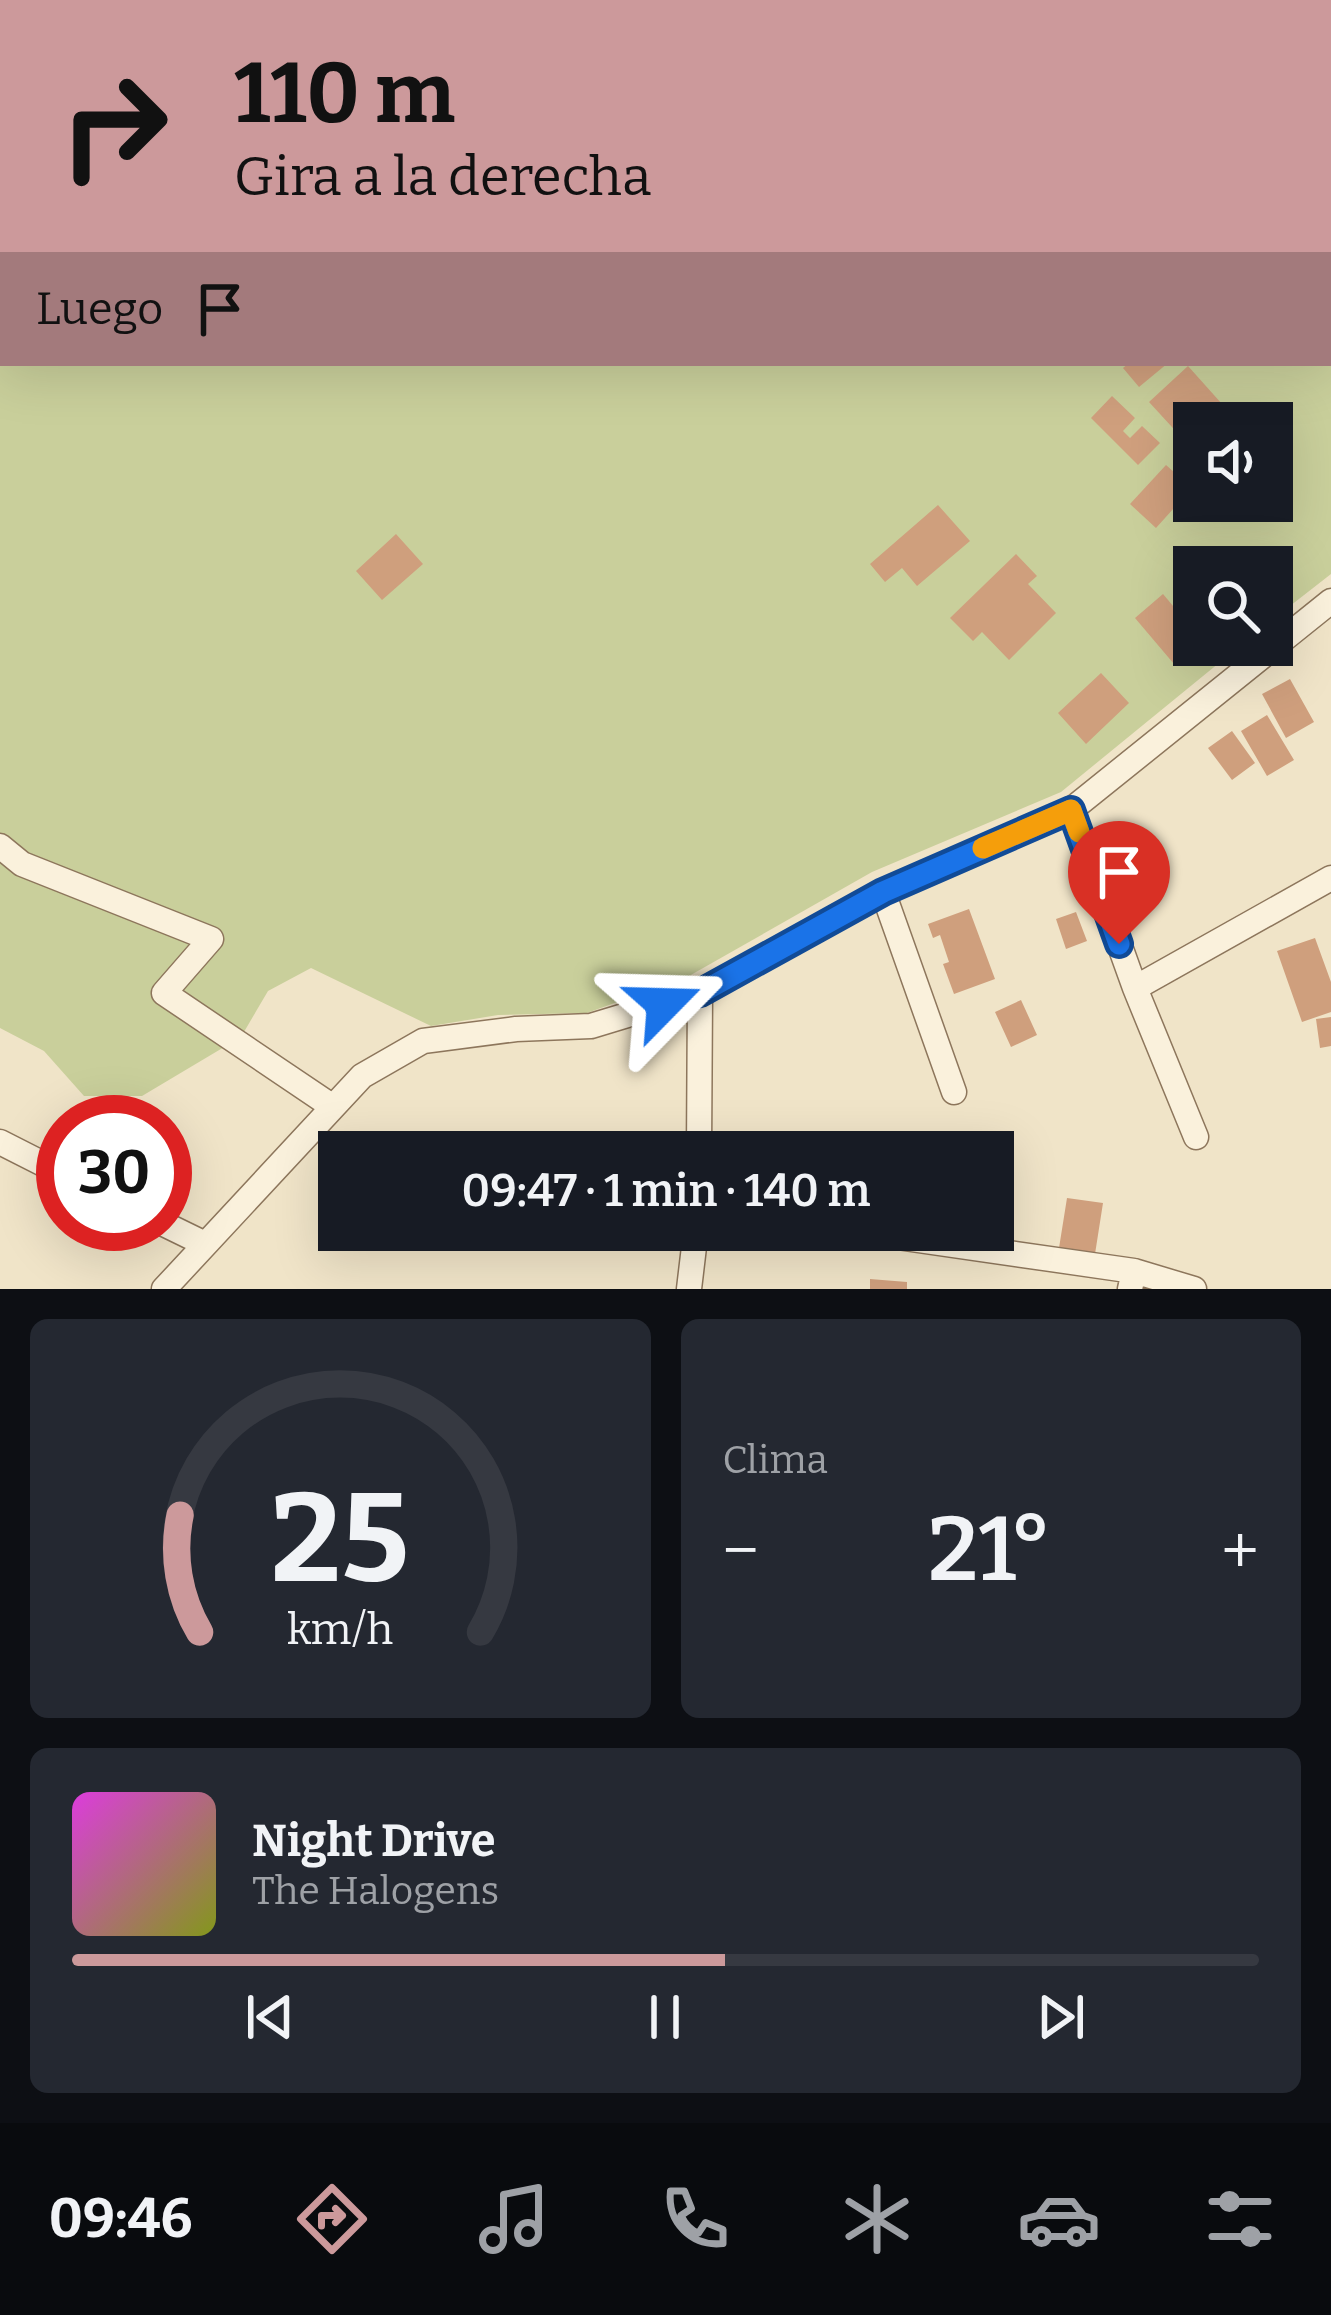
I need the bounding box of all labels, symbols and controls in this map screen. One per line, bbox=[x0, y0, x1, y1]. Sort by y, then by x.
text: 110 m bbox=[234, 43, 455, 144]
icon: right bbox=[36, 48, 192, 204]
text: Gira a la derecha bbox=[234, 145, 652, 209]
icon: arrive bbox=[187, 276, 253, 342]
text: Luego bbox=[36, 282, 163, 336]
map controls bbox=[1173, 402, 1293, 666]
button: sound bbox=[1173, 402, 1293, 522]
button: search bbox=[1173, 546, 1293, 666]
pin bbox=[1068, 821, 1170, 944]
icon: arrive bbox=[1086, 839, 1152, 905]
position arrow bbox=[601, 941, 727, 1067]
speed limit sign: 30 bbox=[36, 1095, 192, 1251]
text: 09:47 · 1 min · 140 m bbox=[462, 1164, 870, 1218]
text: Clima bbox=[723, 1437, 828, 1483]
text: 25 bbox=[271, 1464, 410, 1614]
text: 21° bbox=[928, 1496, 1052, 1604]
text: − bbox=[723, 1511, 759, 1590]
text: + bbox=[1221, 1511, 1259, 1590]
text: km/h bbox=[287, 1603, 393, 1654]
text: Night Drive bbox=[252, 1814, 495, 1868]
text: The Halogens bbox=[252, 1868, 499, 1914]
icon: previous bbox=[237, 1984, 303, 2050]
icon: pause bbox=[632, 1984, 698, 2050]
icon: next bbox=[1028, 1984, 1094, 2050]
icon: directions bbox=[290, 2177, 374, 2261]
icon: music bbox=[472, 2177, 556, 2261]
icon: phone bbox=[653, 2177, 737, 2261]
icon: climate bbox=[835, 2177, 919, 2261]
icon: car bbox=[1017, 2177, 1101, 2261]
icon: filters bbox=[1198, 2177, 1282, 2261]
text: 09:46 bbox=[49, 2187, 192, 2251]

